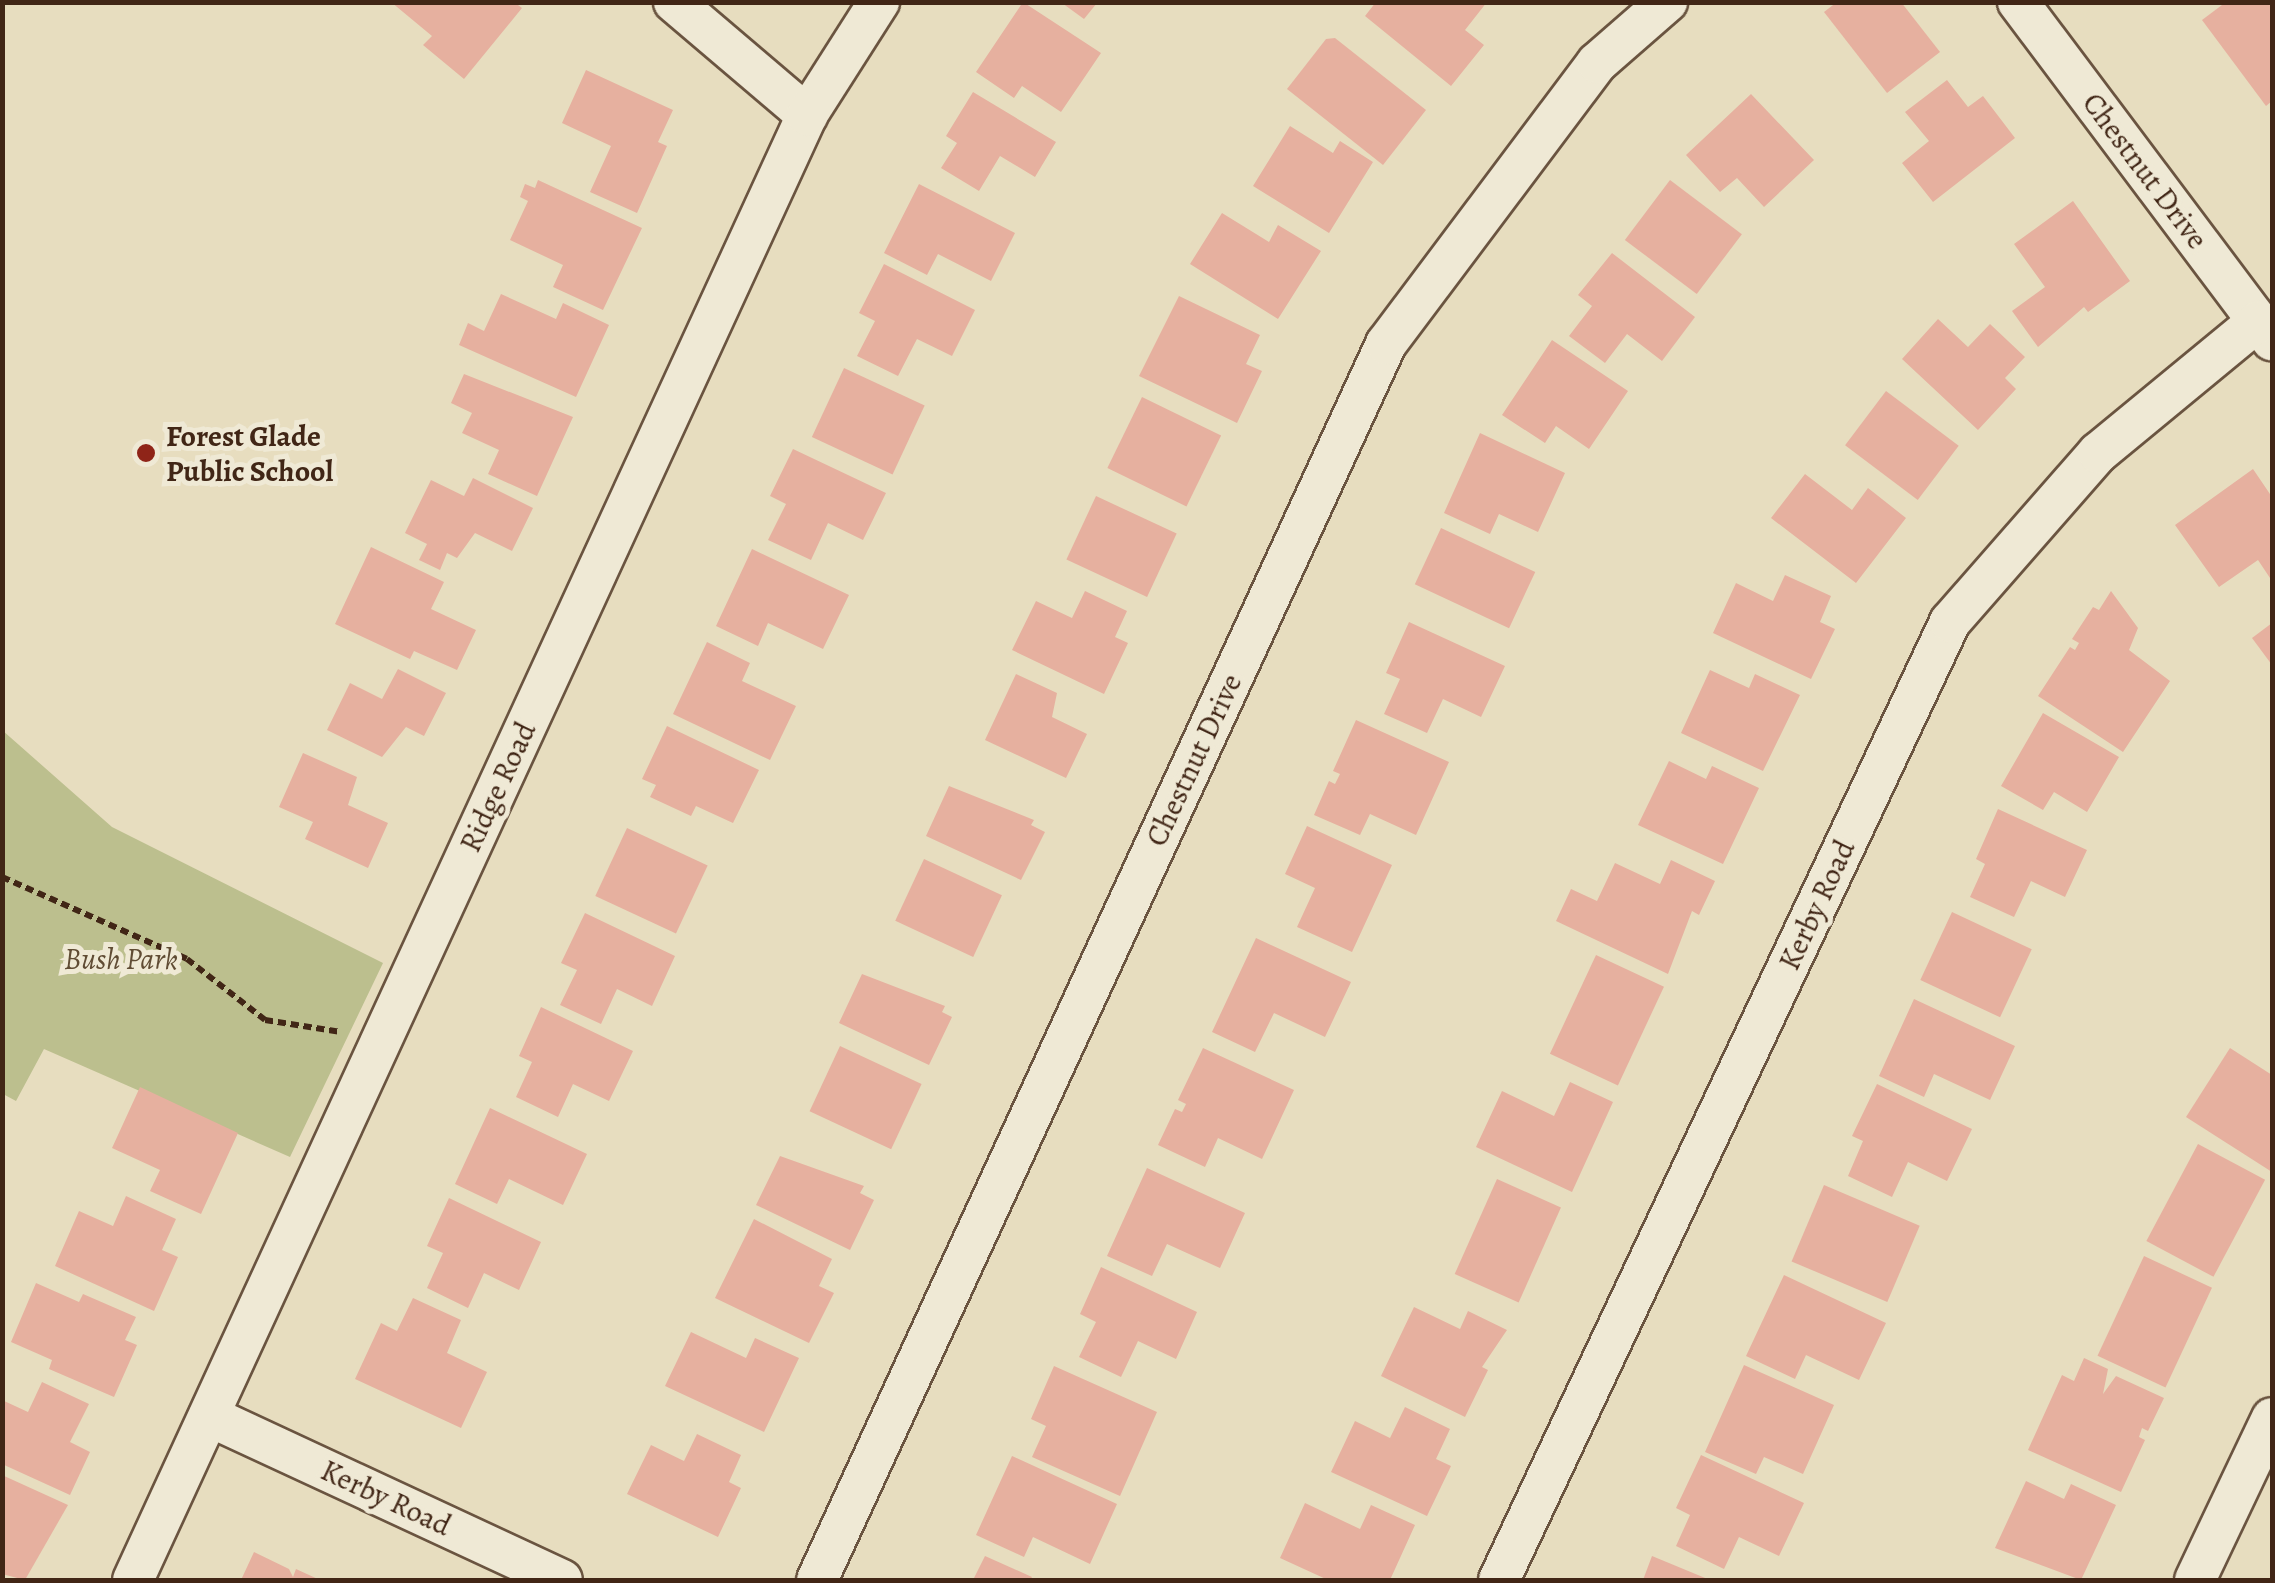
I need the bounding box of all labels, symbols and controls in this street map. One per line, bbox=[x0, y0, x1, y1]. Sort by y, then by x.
street label: Chestnut Drive bbox=[2075, 86, 2215, 256]
place label: Forest Glade Public School bbox=[166, 418, 333, 488]
marker: Forest Glade Public School bbox=[135, 442, 157, 464]
street label: Chestnut Drive bbox=[1138, 668, 1250, 852]
street label: Ridge Road bbox=[452, 716, 544, 858]
street label: Kerby Road bbox=[1771, 834, 1863, 976]
park label: Bush Park bbox=[64, 941, 178, 977]
street label: Kerby Road bbox=[315, 1452, 457, 1544]

